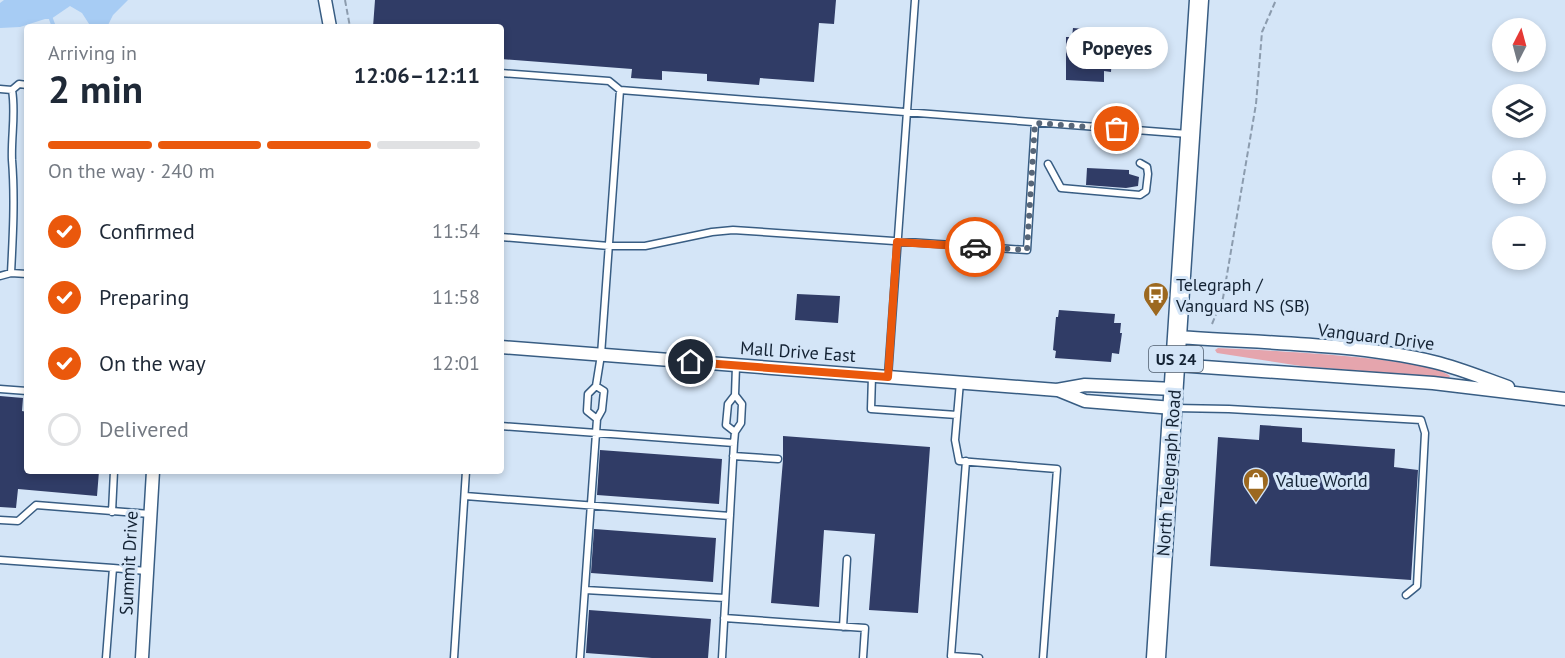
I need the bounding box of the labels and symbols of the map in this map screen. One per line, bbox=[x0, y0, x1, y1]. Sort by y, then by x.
north arrow bbox=[1492, 18, 1546, 72]
callout: Popeyes bbox=[1066, 27, 1168, 69]
pin bbox=[1091, 103, 1142, 154]
courier bbox=[945, 217, 1005, 277]
place label: Telegraph / Vanguard NS (SB) bbox=[1175, 273, 1310, 317]
bus stop icon: Telegraph / Vanguard NS (SB) bbox=[1141, 280, 1171, 318]
street label: Vanguard Drive bbox=[1315, 318, 1436, 355]
pin bbox=[665, 336, 716, 387]
street label: Mall Drive East bbox=[739, 336, 857, 367]
road number: US 24 bbox=[1149, 346, 1203, 372]
street label: North Telegraph Road bbox=[1151, 389, 1186, 557]
shop icon: Value World bbox=[1241, 466, 1271, 504]
place label: Value World bbox=[1275, 469, 1368, 492]
street label: Summit Drive bbox=[114, 510, 143, 616]

